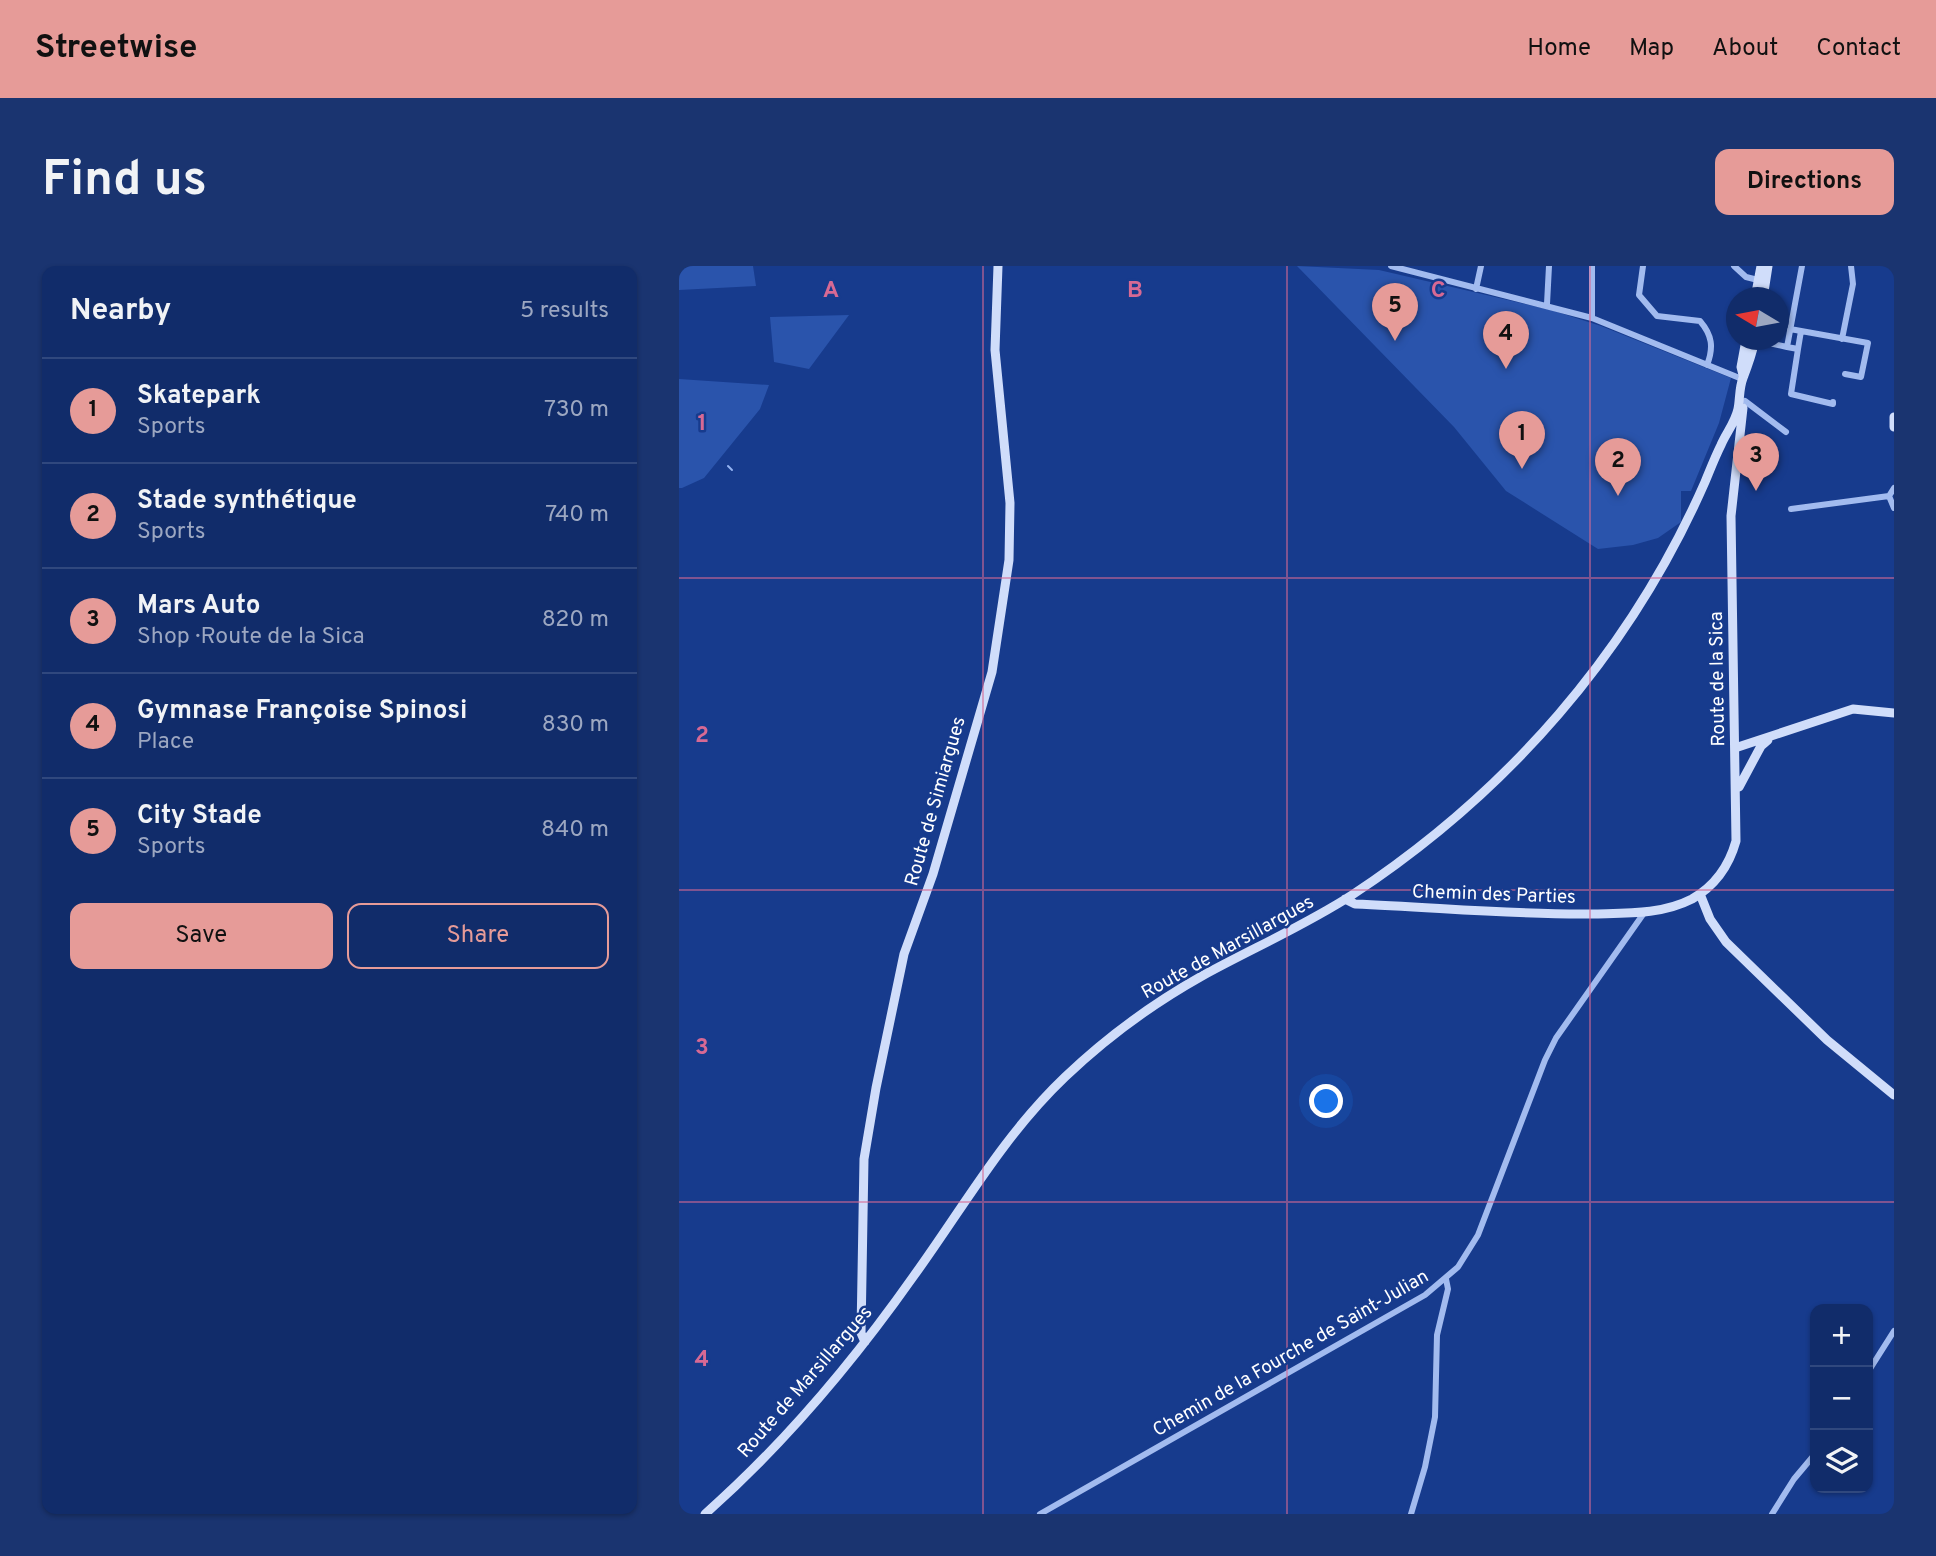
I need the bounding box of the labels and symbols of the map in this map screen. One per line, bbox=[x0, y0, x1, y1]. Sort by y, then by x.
text: A bbox=[823, 277, 839, 306]
text: B bbox=[1127, 277, 1143, 306]
text: C bbox=[1431, 277, 1445, 306]
pin: 5 bbox=[1372, 283, 1418, 341]
north arrow bbox=[1726, 287, 1789, 350]
pin: 4 bbox=[1483, 311, 1529, 369]
text: 1 bbox=[697, 410, 707, 439]
pin: 1 bbox=[1499, 411, 1545, 469]
pin: 3 bbox=[1733, 433, 1779, 491]
pin: 2 bbox=[1595, 438, 1641, 496]
street label: Route de la Sica bbox=[1705, 611, 1731, 747]
street label: Route de Simiargues bbox=[900, 714, 972, 889]
text: 2 bbox=[695, 722, 709, 751]
street label: Chemin des Parties bbox=[1412, 880, 1576, 910]
street label: Route de Marsillargues bbox=[1137, 890, 1319, 1005]
text: 3 bbox=[695, 1034, 709, 1063]
your location bbox=[1309, 1084, 1343, 1118]
street label: Chemin de la Fourche de Saint-Julian bbox=[1149, 1265, 1433, 1443]
street label: Route de Marsillargues bbox=[733, 1301, 878, 1463]
text: 4 bbox=[695, 1346, 709, 1375]

